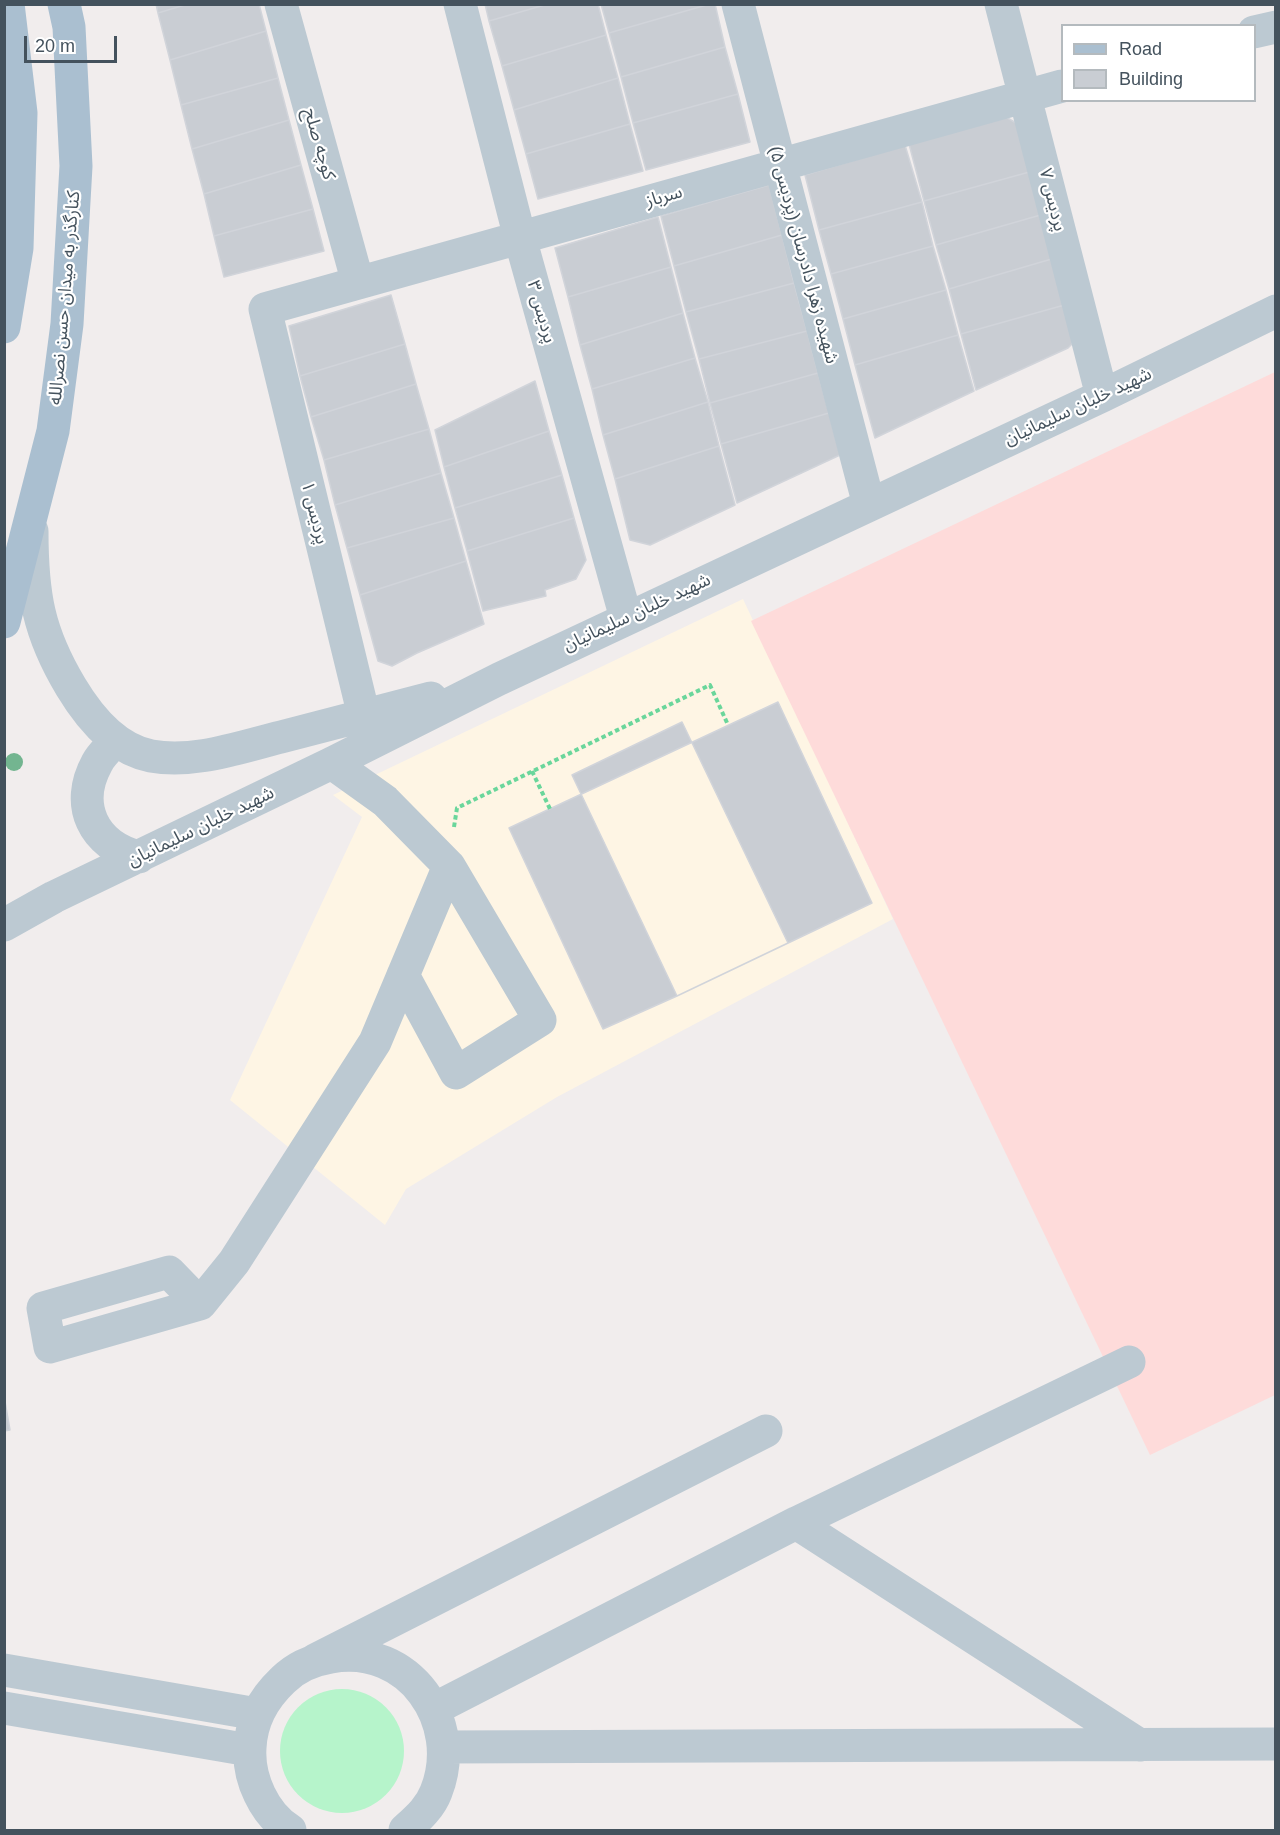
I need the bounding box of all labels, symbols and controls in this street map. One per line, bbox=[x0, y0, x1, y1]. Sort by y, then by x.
scale bar bbox=[27, 24, 120, 62]
legend bbox=[1061, 24, 1256, 102]
text: 20 m bbox=[35, 36, 75, 56]
text: Road bbox=[1119, 39, 1162, 59]
text: Building bbox=[1119, 69, 1183, 89]
street label: کوچه صلح bbox=[298, 106, 340, 182]
street label: شهیده زهرا دادرسان (پردیس ۵) bbox=[764, 144, 842, 366]
street label: پردیس ۷ bbox=[1034, 166, 1070, 234]
street label: سرباز bbox=[643, 181, 685, 213]
street label: کنارگذر به میدان حسن نصرالله bbox=[45, 190, 85, 406]
street label: پردیس ۳ bbox=[522, 278, 560, 346]
street label: شهید خلبان سلیمانیان bbox=[1001, 363, 1155, 451]
street label: پردیس ۱ bbox=[296, 479, 332, 547]
street label: شهید خلبان سلیمانیان bbox=[560, 569, 714, 657]
street label: شهید خلبان سلیمانیان bbox=[124, 782, 278, 872]

